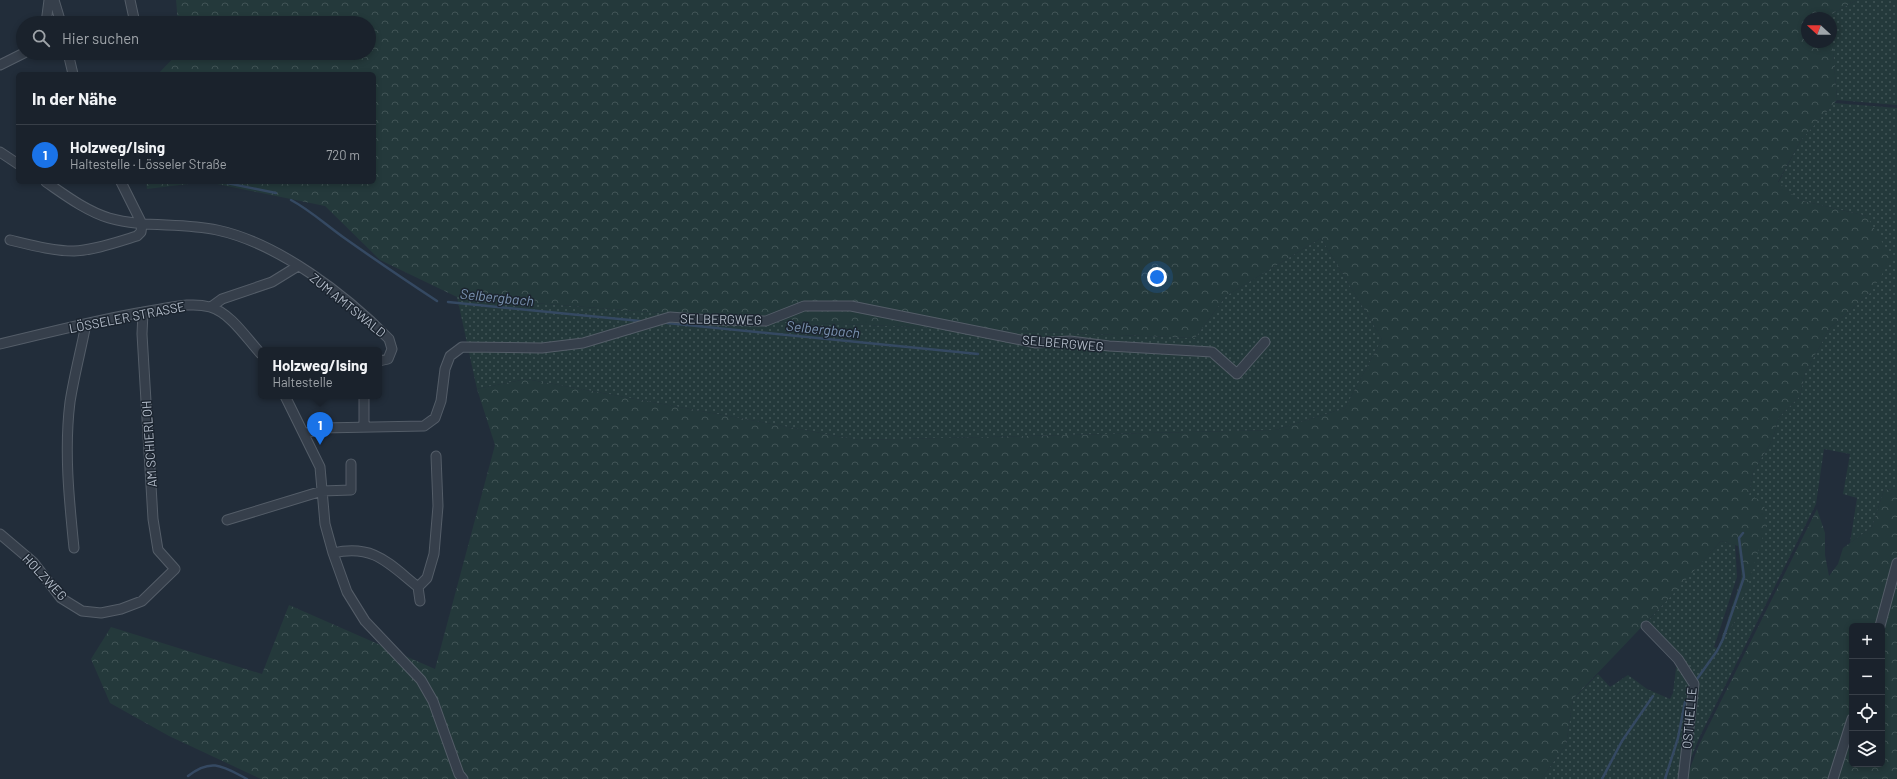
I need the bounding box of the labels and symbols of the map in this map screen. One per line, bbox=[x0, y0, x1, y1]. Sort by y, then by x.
north arrow bbox=[1801, 12, 1837, 48]
your location bbox=[1147, 267, 1167, 287]
street label: ZUM AMTSWALD bbox=[307, 270, 389, 340]
water label: Selbergbach bbox=[459, 285, 535, 309]
street label: LÖSSELER STRASSE bbox=[68, 298, 187, 336]
street label: SELBERGWEG bbox=[680, 310, 762, 328]
water label: Selbergbach bbox=[785, 317, 861, 341]
street label: SELBERGWEG bbox=[1022, 331, 1104, 355]
street label: AM SCHIERLOH bbox=[138, 400, 160, 488]
pin: 1 bbox=[307, 412, 333, 445]
street label: HOLZWEG bbox=[19, 550, 71, 604]
street label: OSTHELLE bbox=[1678, 686, 1700, 749]

